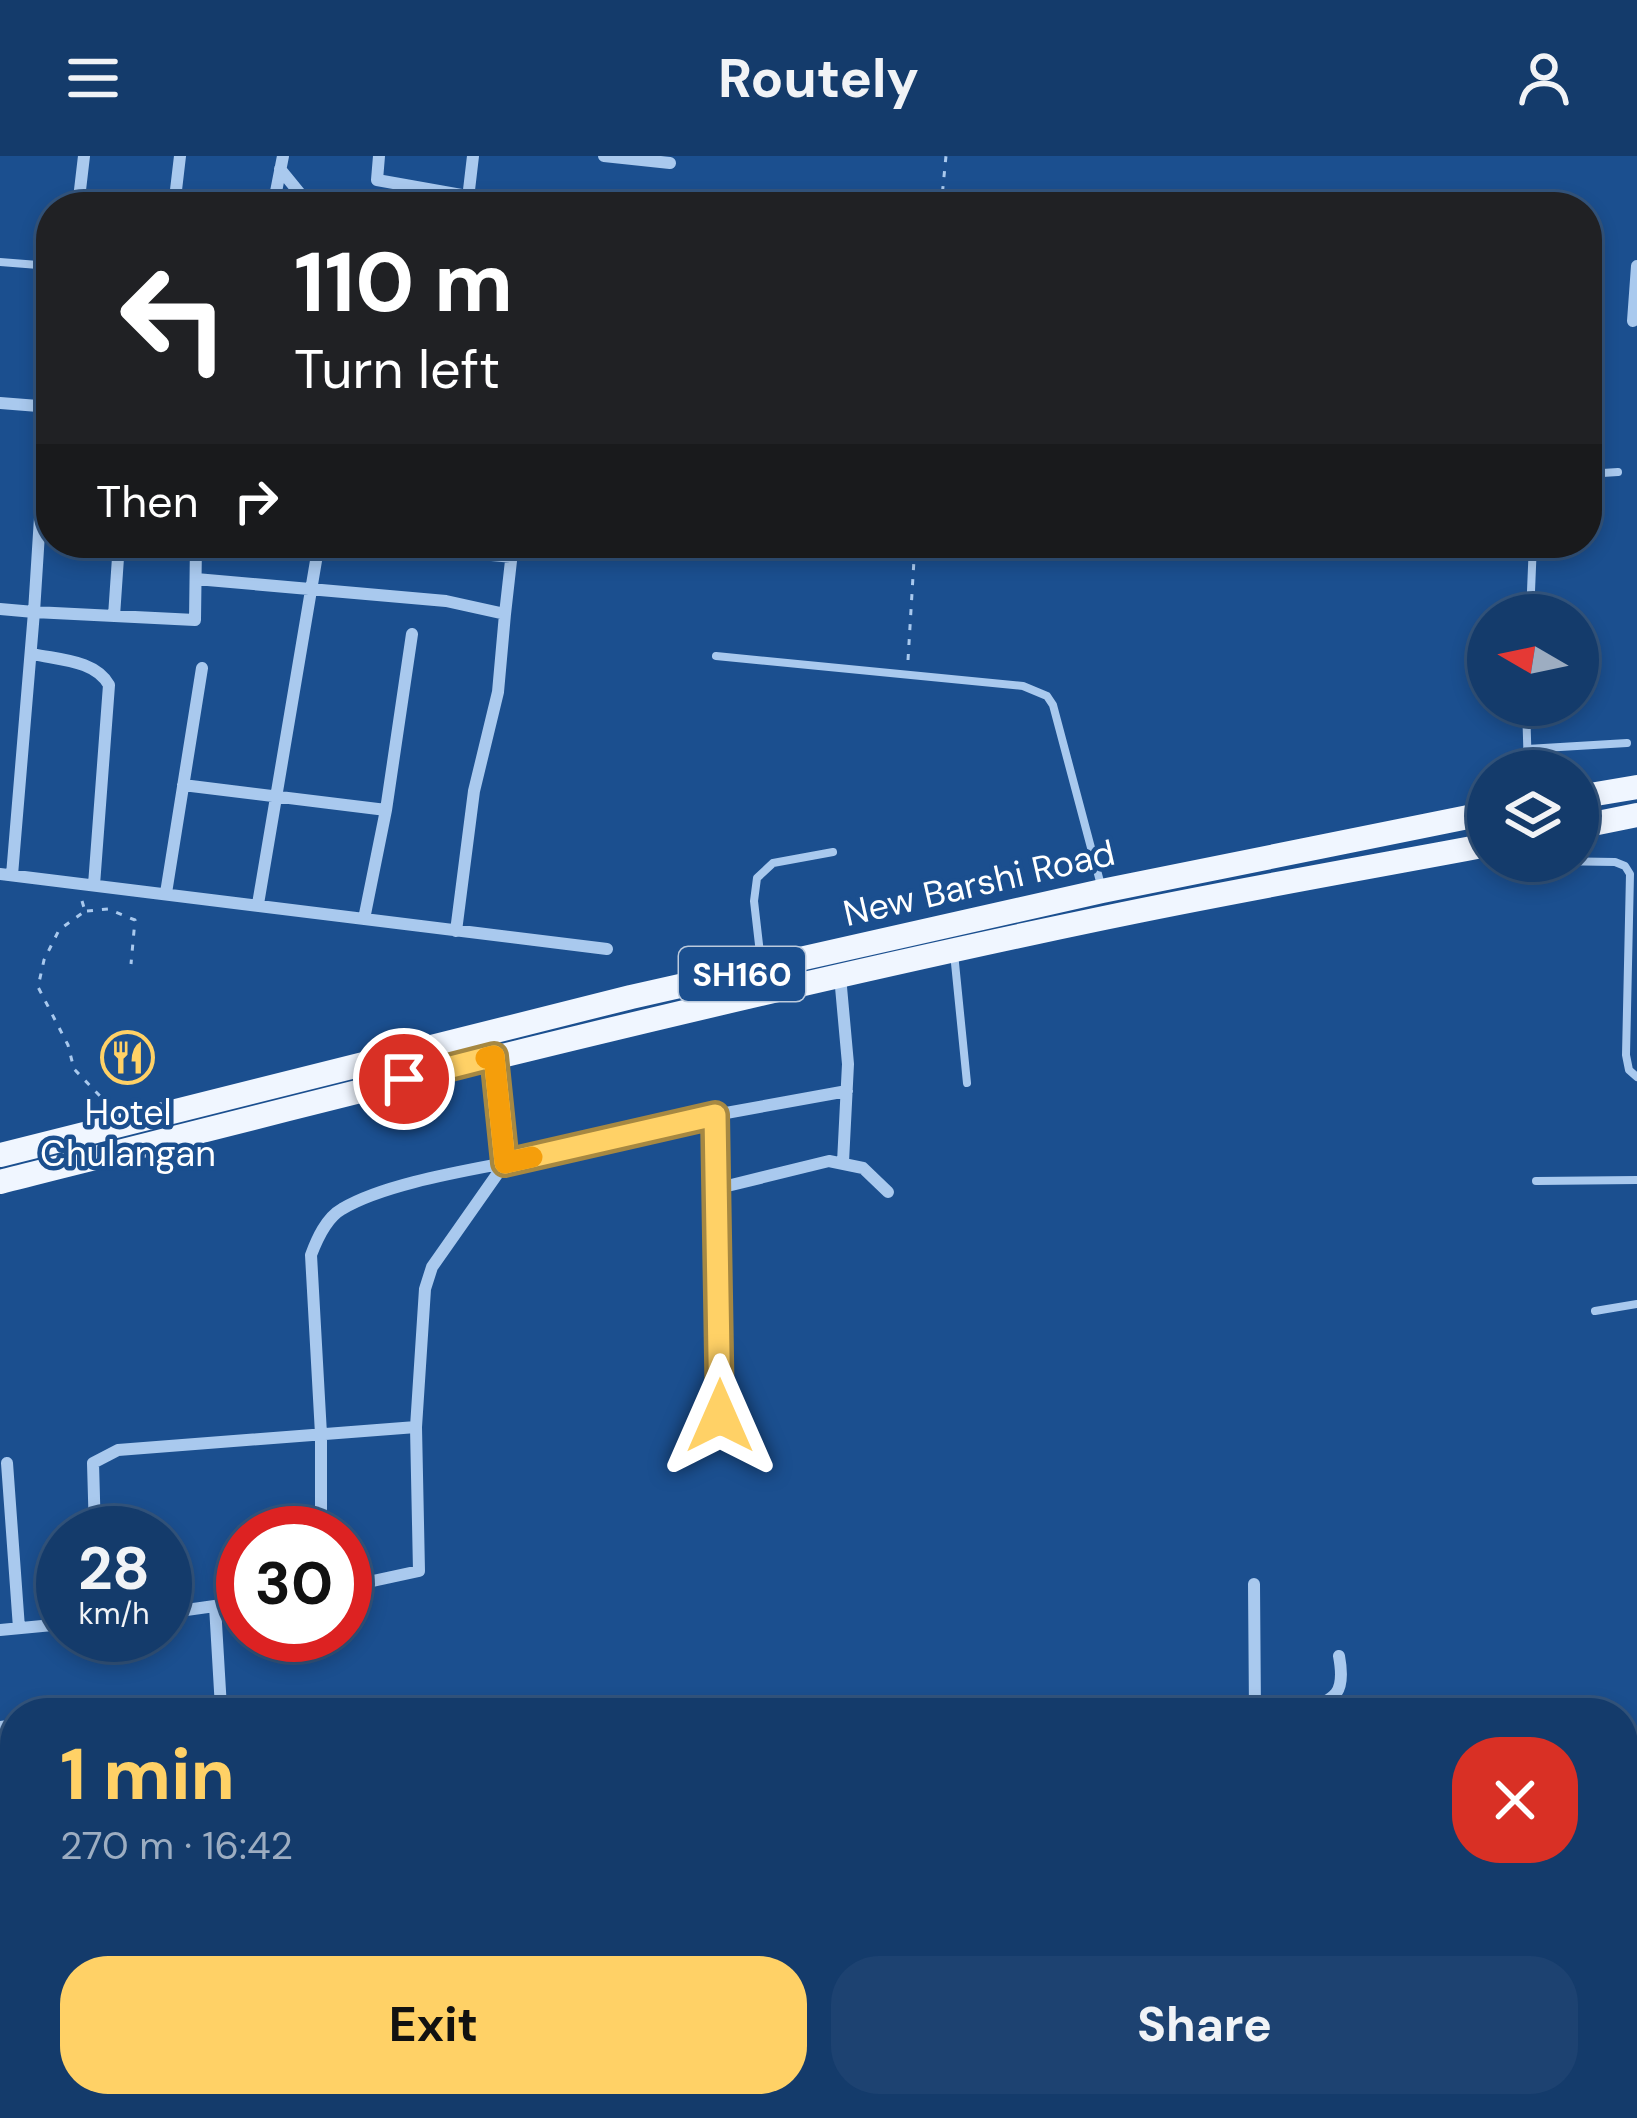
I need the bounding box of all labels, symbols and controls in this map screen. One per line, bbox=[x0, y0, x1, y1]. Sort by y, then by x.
text: Routely bbox=[718, 43, 919, 114]
icon: menu bbox=[60, 45, 126, 111]
icon: person bbox=[1511, 45, 1577, 111]
text: 110 m bbox=[294, 228, 513, 337]
icon: left bbox=[96, 240, 252, 396]
text: Turn left bbox=[294, 334, 500, 405]
icon: right bbox=[223, 468, 289, 534]
text: Then bbox=[96, 472, 199, 531]
north arrow bbox=[1467, 594, 1599, 726]
map controls bbox=[1467, 594, 1599, 882]
button: layers bbox=[1467, 750, 1599, 882]
street label: New Barshi Road bbox=[839, 829, 1119, 937]
road number: SH160 bbox=[679, 947, 805, 1001]
pin bbox=[353, 1028, 455, 1130]
restaurant icon: Hotel Chulangan bbox=[100, 1029, 156, 1085]
icon: arrive bbox=[371, 1046, 437, 1112]
place label: Hotel Chulangan bbox=[40, 1089, 216, 1177]
position arrow bbox=[657, 1353, 783, 1479]
speed limit sign: 30 bbox=[216, 1506, 372, 1662]
text: 28 bbox=[78, 1529, 150, 1608]
text: km/h bbox=[79, 1594, 149, 1633]
text: 1 min bbox=[60, 1728, 235, 1821]
button: close bbox=[1452, 1737, 1578, 1863]
text: 270 m · 16:42 bbox=[60, 1820, 293, 1871]
button: Exit bbox=[60, 1956, 807, 2094]
button: Share bbox=[831, 1956, 1578, 2094]

